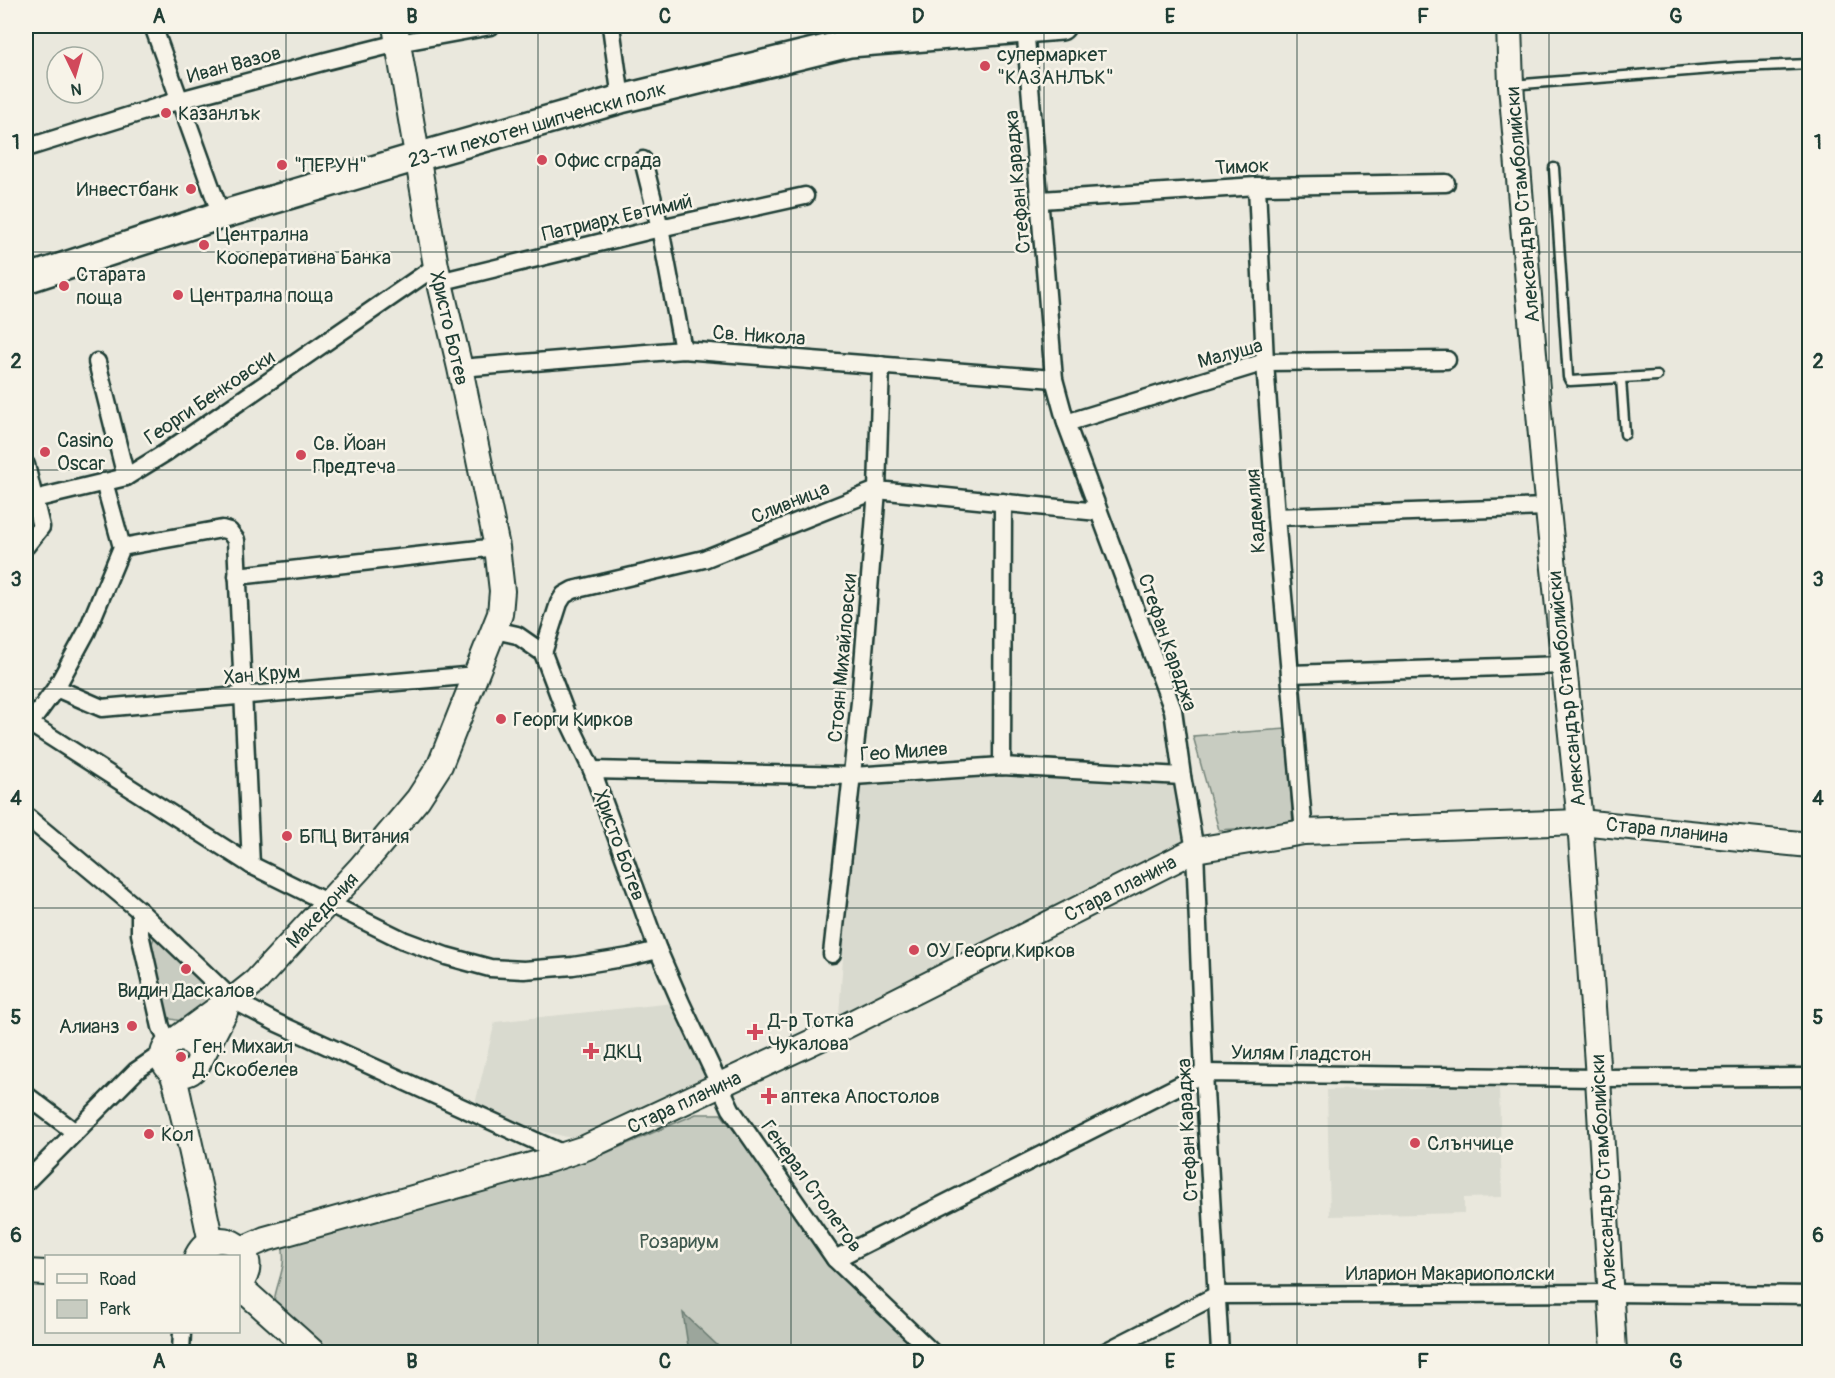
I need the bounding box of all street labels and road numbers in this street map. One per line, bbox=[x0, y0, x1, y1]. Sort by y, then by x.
street label: Иван Вазов bbox=[184, 40, 284, 89]
street label: 23-ти пехотен шипченски полк bbox=[405, 76, 669, 173]
street label: Александър Стамболийски bbox=[1500, 86, 1545, 324]
street label: Стефан Караджа bbox=[999, 109, 1036, 255]
street label: Тимок bbox=[1214, 153, 1270, 180]
street label: Патриарх Евтимий bbox=[539, 188, 695, 247]
street label: Христо Ботев bbox=[424, 269, 475, 388]
street label: Св. Никола bbox=[712, 320, 806, 351]
street label: Малуша bbox=[1195, 333, 1265, 374]
street label: Георги Бенковски bbox=[139, 345, 279, 450]
street label: Кадемлия bbox=[1240, 468, 1271, 554]
street label: Сливница bbox=[747, 475, 833, 529]
street label: Стефан Караджа bbox=[1132, 570, 1203, 714]
street label: Александър Стамболийски bbox=[1542, 570, 1591, 808]
street label: Стоян Михайловски bbox=[823, 572, 862, 744]
street label: Хан Крум bbox=[223, 659, 302, 690]
street label: Гео Милев bbox=[859, 736, 949, 767]
street label: Христо Ботев bbox=[588, 786, 651, 904]
street label: Стара планина bbox=[1605, 812, 1729, 849]
street label: Стара планина bbox=[1060, 849, 1181, 927]
street label: Македония bbox=[281, 867, 364, 954]
street label: Уилям Гладстон bbox=[1231, 1040, 1371, 1067]
street label: Александър Стамболийски bbox=[1585, 1054, 1622, 1292]
street label: Стефан Караджа bbox=[1171, 1058, 1204, 1202]
street label: Стара планина bbox=[623, 1065, 745, 1140]
street label: Генерал Столетов bbox=[755, 1115, 868, 1257]
street label: Иларион Макариополски bbox=[1346, 1261, 1554, 1286]

